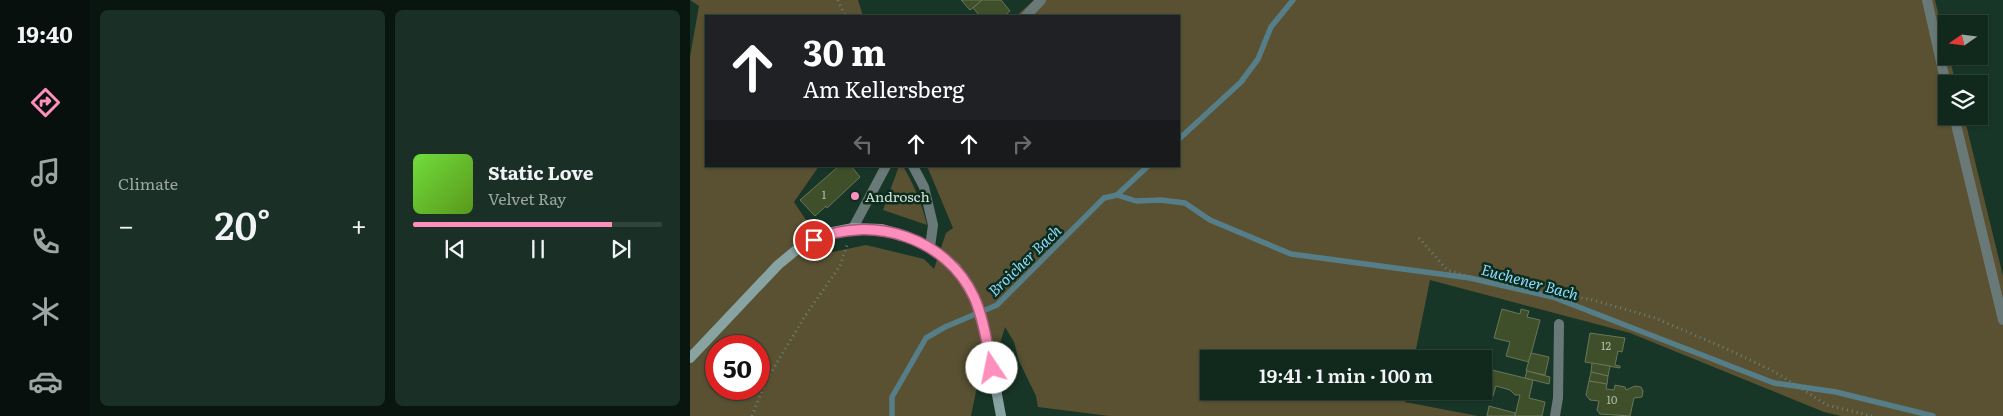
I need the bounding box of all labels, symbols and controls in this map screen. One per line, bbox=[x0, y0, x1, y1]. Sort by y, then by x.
north arrow bbox=[1938, 15, 1988, 65]
map controls bbox=[1938, 15, 1988, 125]
text: 19:40 bbox=[17, 17, 73, 50]
text: 30 m bbox=[803, 25, 886, 77]
icon: ahead bbox=[720, 35, 785, 100]
text: Am Kellersberg bbox=[803, 72, 965, 105]
button: layers bbox=[1938, 75, 1988, 125]
icon: directions bbox=[28, 85, 63, 120]
icon: left bbox=[849, 130, 877, 158]
icon: ahead bbox=[902, 130, 930, 158]
icon: ahead bbox=[955, 130, 983, 158]
icon: right bbox=[1008, 130, 1036, 158]
icon: music bbox=[28, 155, 63, 190]
text: Static Love bbox=[488, 158, 593, 186]
text: Climate bbox=[118, 171, 178, 195]
text: Velvet Ray bbox=[488, 186, 566, 210]
house number: 1 bbox=[822, 186, 827, 202]
place label: Androsch bbox=[865, 186, 930, 206]
marker: Androsch bbox=[849, 190, 861, 202]
text: 20° bbox=[215, 195, 270, 252]
text: − bbox=[118, 203, 134, 245]
text: + bbox=[351, 203, 367, 245]
pin bbox=[793, 219, 835, 261]
water label: Broicher Bach bbox=[982, 219, 1066, 301]
icon: phone bbox=[28, 224, 63, 259]
icon: arrive bbox=[800, 226, 828, 254]
icon: previous bbox=[441, 235, 469, 263]
icon: pause bbox=[524, 235, 552, 263]
icon: next bbox=[607, 235, 635, 263]
water label: Euchener Bach bbox=[1479, 257, 1581, 305]
icon: climate bbox=[28, 294, 63, 329]
speed limit sign: 50 bbox=[705, 335, 770, 400]
house number: 12 bbox=[1601, 337, 1611, 353]
position arrow bbox=[965, 341, 1017, 393]
text: 19:41 · 1 min · 100 m bbox=[1259, 361, 1433, 389]
icon: car bbox=[28, 364, 63, 399]
house number: 10 bbox=[1607, 391, 1617, 407]

